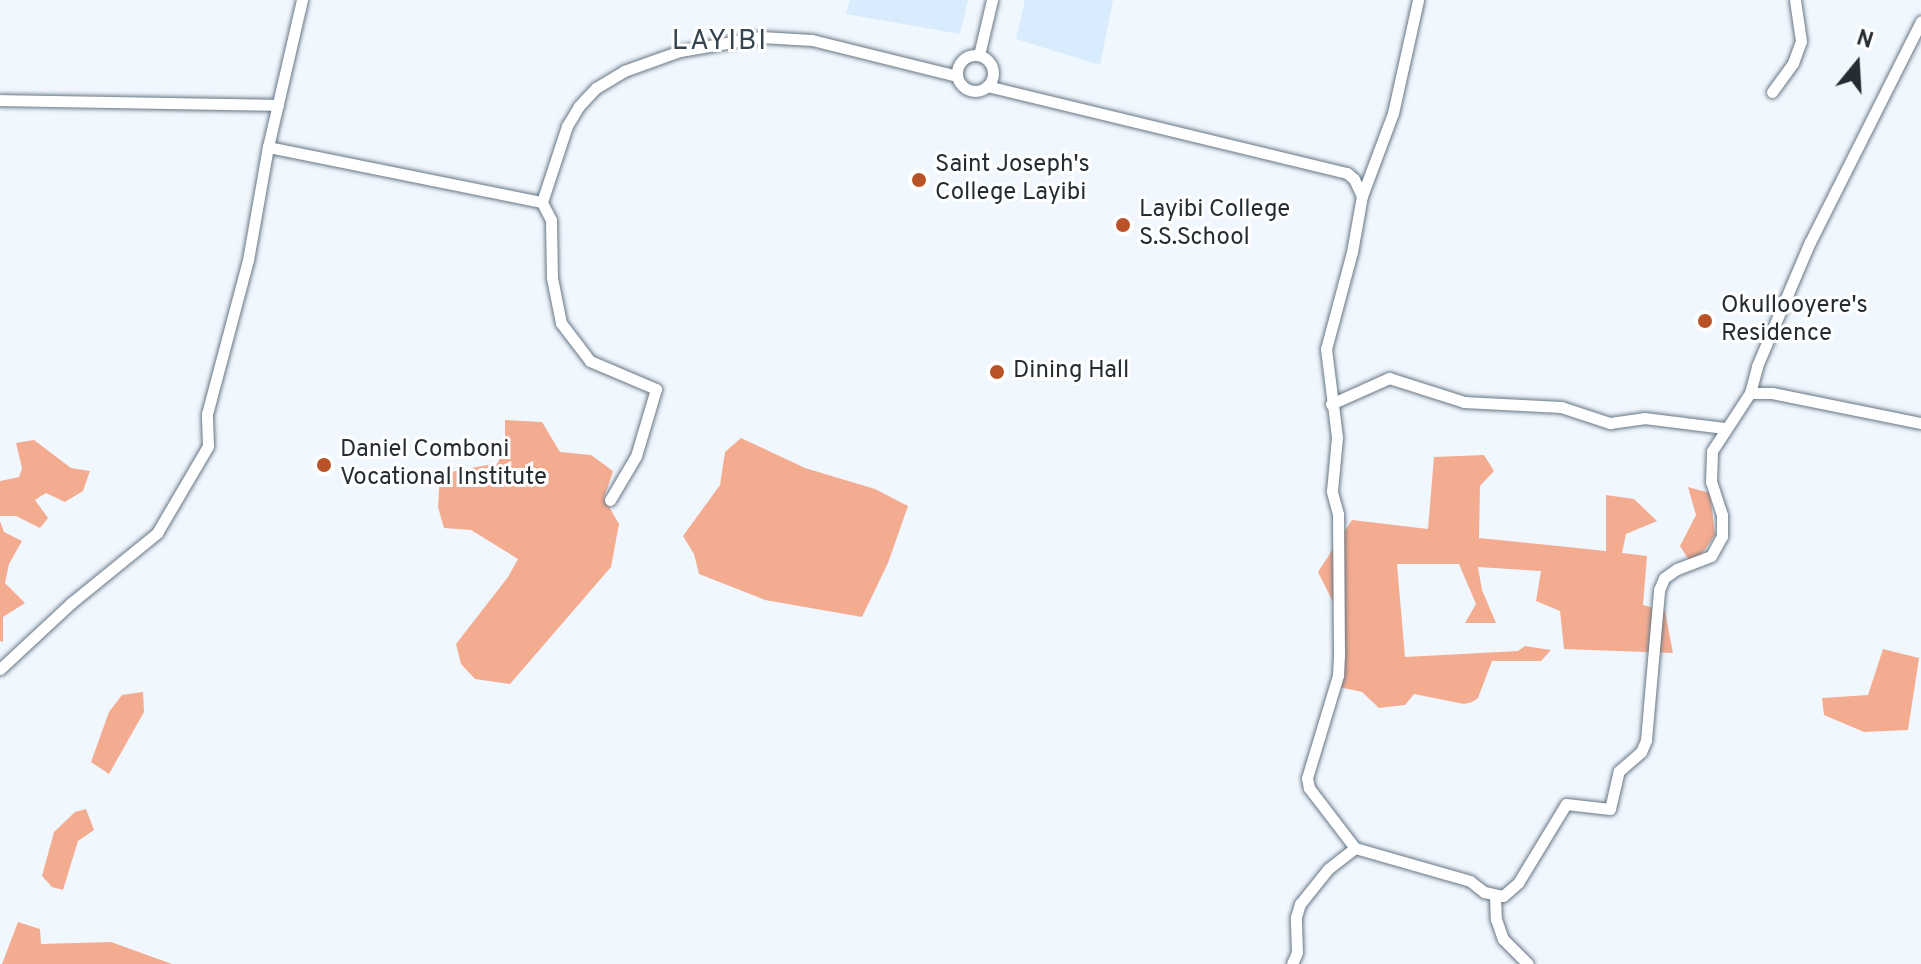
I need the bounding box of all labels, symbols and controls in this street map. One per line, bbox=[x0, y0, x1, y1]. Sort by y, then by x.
north arrow bbox=[1817, 24, 1897, 104]
district label: LAYIBI bbox=[672, 25, 768, 59]
text: N bbox=[1853, 25, 1876, 56]
place label: Saint Joseph's College Layibi bbox=[935, 152, 1090, 208]
marker: Saint Joseph's College Layibi bbox=[910, 171, 928, 189]
place label: Layibi College S.S.School bbox=[1139, 197, 1290, 253]
marker: Layibi College S.S.School bbox=[1114, 216, 1132, 234]
place label: Okullooyere's Residence bbox=[1721, 293, 1868, 349]
marker: Okullooyere's Residence bbox=[1696, 312, 1714, 330]
place label: Dining Hall bbox=[1013, 358, 1129, 386]
marker: Dining Hall bbox=[988, 363, 1006, 381]
place label: Daniel Comboni Vocational Institute bbox=[340, 437, 547, 493]
marker: Daniel Comboni Vocational Institute bbox=[315, 456, 333, 474]

